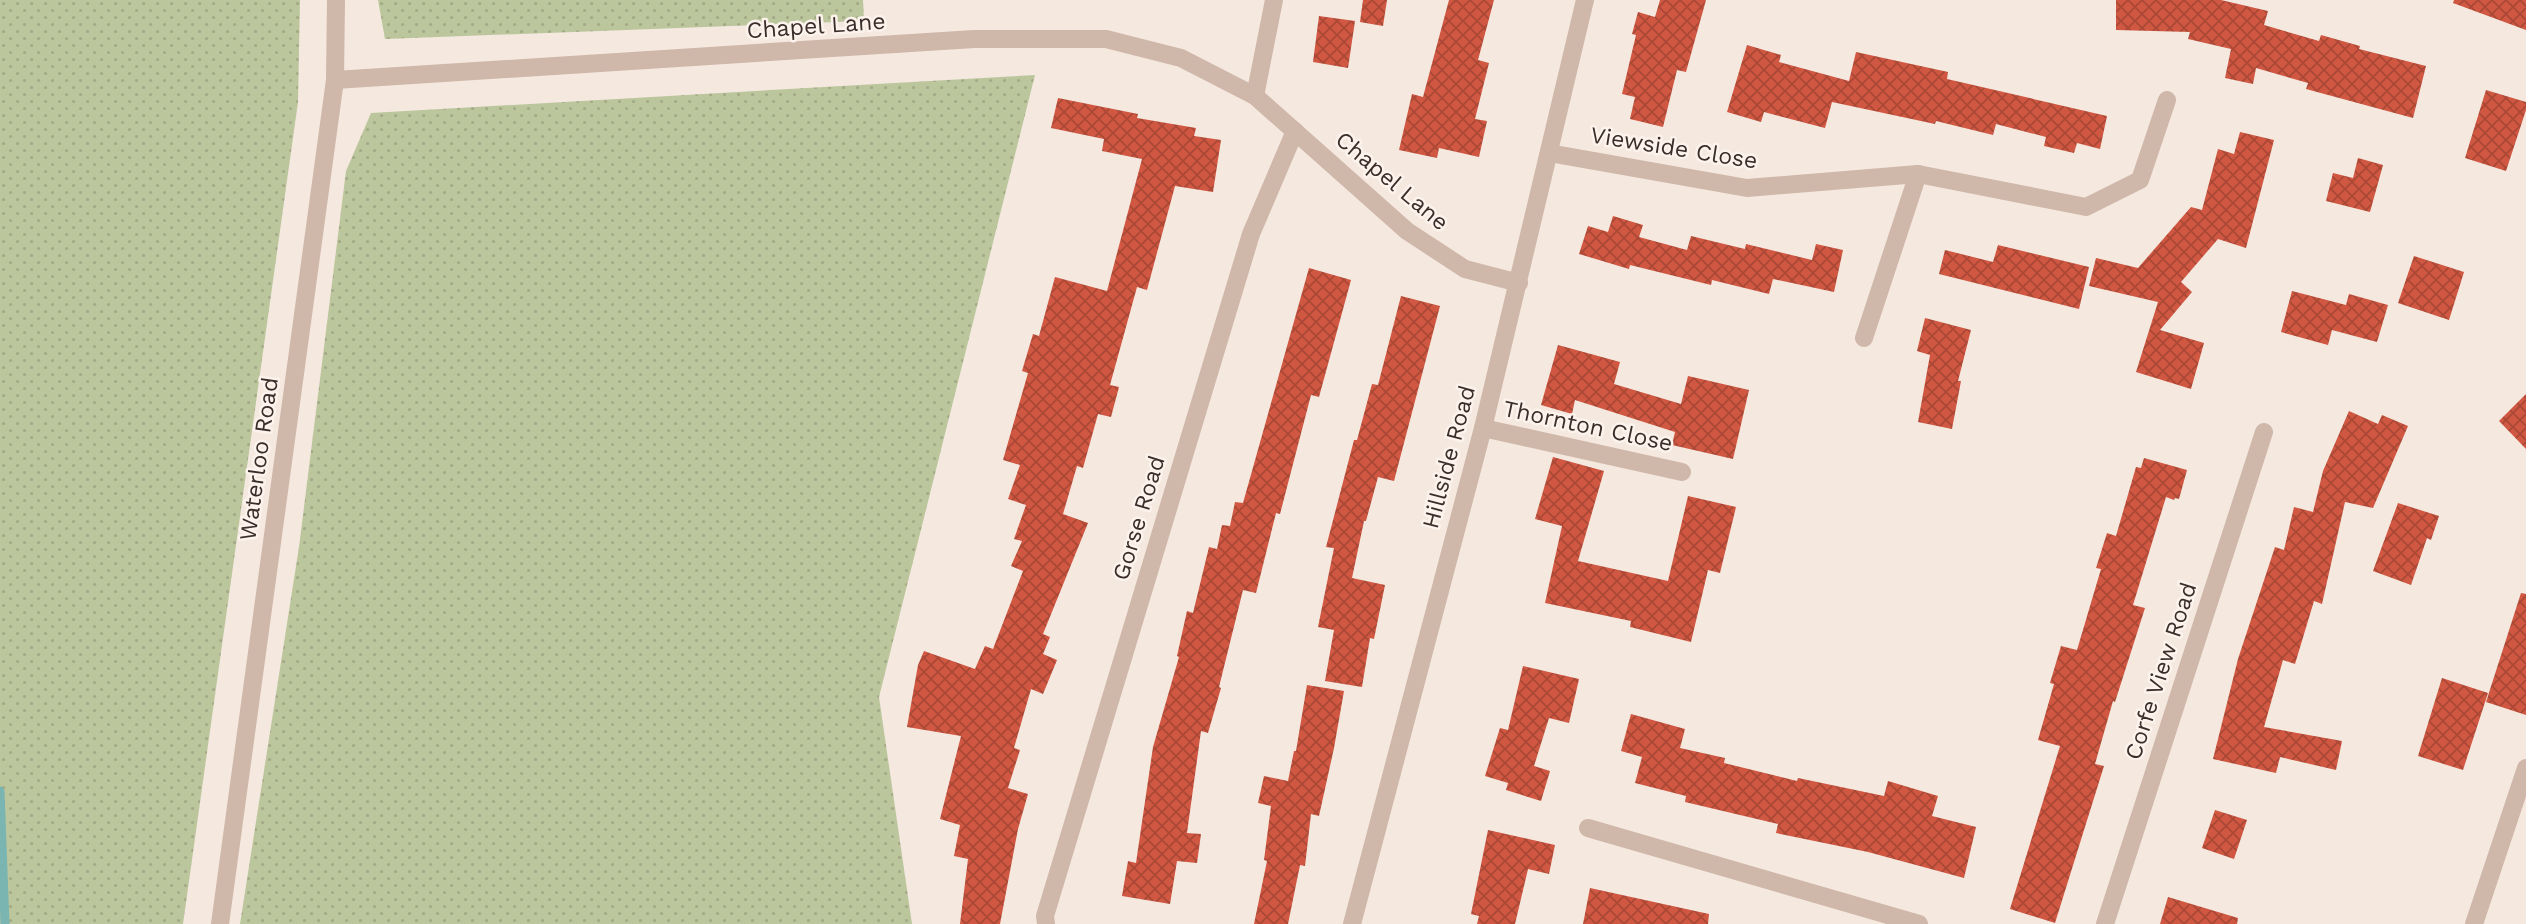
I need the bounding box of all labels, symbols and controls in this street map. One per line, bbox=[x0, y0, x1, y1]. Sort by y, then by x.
street label: Chapel Lane bbox=[746, 8, 886, 44]
street label: Viewside Close bbox=[1589, 121, 1759, 175]
street label: Chapel Lane bbox=[1330, 126, 1454, 236]
street label: Waterloo Road bbox=[234, 376, 284, 542]
street label: Hillside Road bbox=[1417, 383, 1481, 531]
street label: Thornton Close bbox=[1501, 395, 1675, 457]
street label: Gorse Road bbox=[1107, 452, 1171, 584]
street label: Corfe View Road bbox=[2120, 579, 2202, 763]

